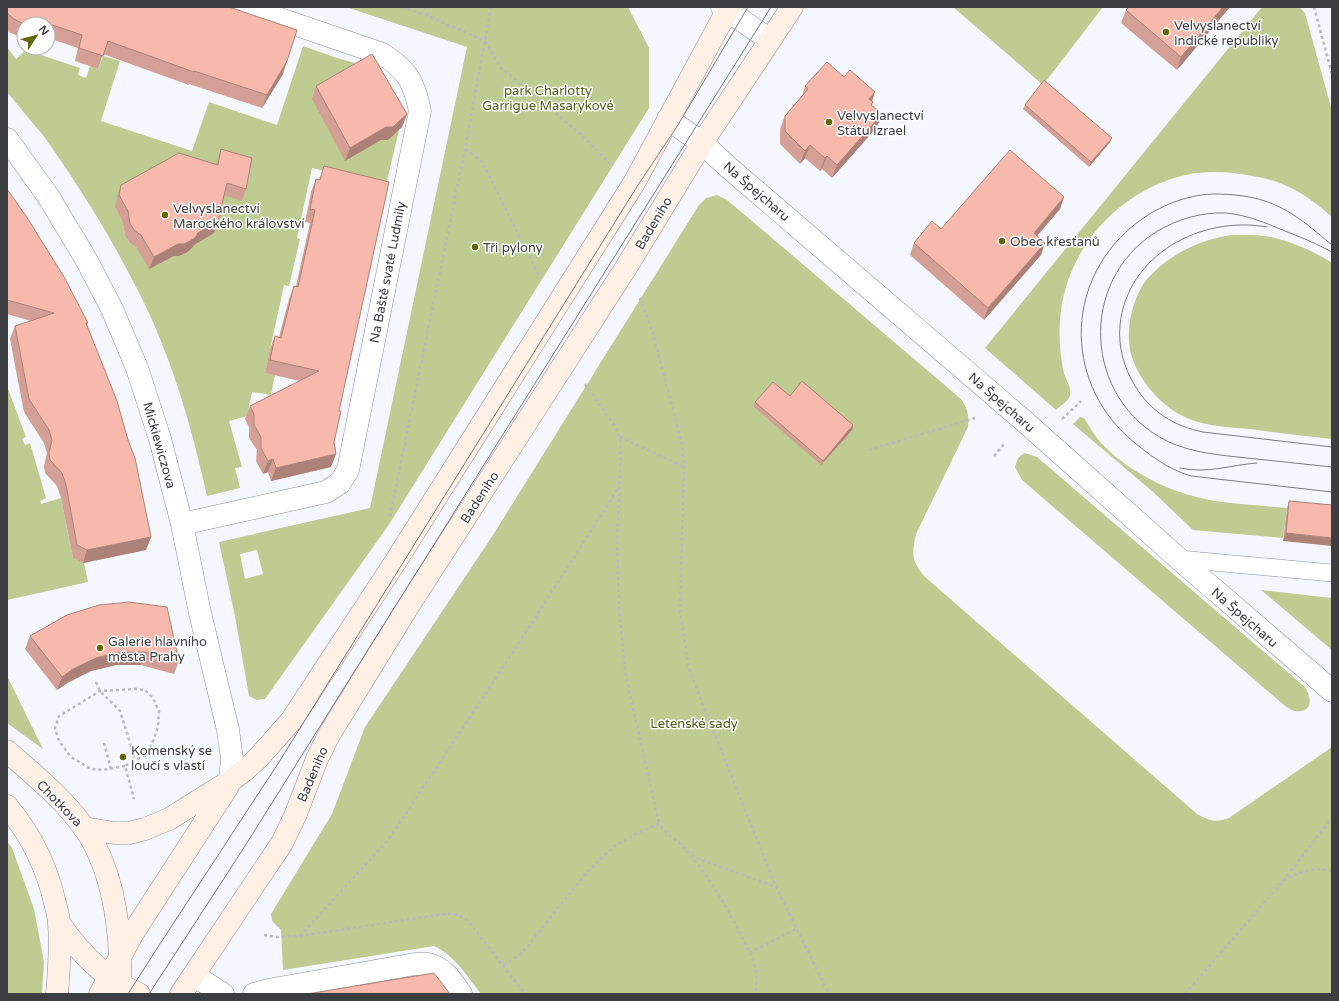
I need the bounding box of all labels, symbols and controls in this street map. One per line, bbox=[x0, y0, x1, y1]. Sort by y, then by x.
north arrow bbox=[16, 16, 56, 56]
place label: Velvyslanectví Indické republiky bbox=[1174, 18, 1279, 49]
text: N bbox=[36, 23, 52, 38]
marker: Velvyslanectví Indické republiky bbox=[1161, 27, 1171, 37]
park label: park Charlotty Garrigue Masarykové bbox=[482, 83, 614, 114]
place label: Velvyslanectví Státu Izrael bbox=[837, 108, 924, 139]
marker: Velvyslanectví Státu Izrael bbox=[824, 117, 834, 127]
street label: Na Špejcharu bbox=[720, 159, 793, 225]
street label: Badeniho bbox=[632, 194, 676, 253]
street label: Na Baště svaté Ludmily bbox=[366, 200, 410, 344]
place label: Velvyslanectví Marockého království bbox=[173, 201, 305, 232]
marker: Velvyslanectví Marockého království bbox=[160, 210, 170, 220]
place label: Obec křesťanů bbox=[1010, 234, 1100, 250]
marker: Obec křesťanů bbox=[997, 236, 1007, 246]
place label: Tři pylony bbox=[483, 240, 543, 256]
marker: Tři pylony bbox=[470, 242, 480, 252]
street label: Na Špejcharu bbox=[965, 370, 1038, 436]
street label: Mickiewiczova bbox=[139, 400, 179, 490]
street label: Badeniho bbox=[457, 468, 503, 527]
street label: Na Špejcharu bbox=[1208, 585, 1281, 651]
place label: Galerie hlavního města Prahy bbox=[108, 634, 207, 665]
marker: Galerie hlavního města Prahy bbox=[95, 643, 105, 653]
park label: Letenské sady bbox=[650, 716, 738, 732]
place label: Komenský se loučí s vlastí bbox=[131, 743, 212, 774]
street label: Badeniho bbox=[294, 744, 332, 805]
marker: Komenský se loučí s vlastí bbox=[118, 752, 128, 762]
street label: Chotkova bbox=[33, 777, 85, 830]

